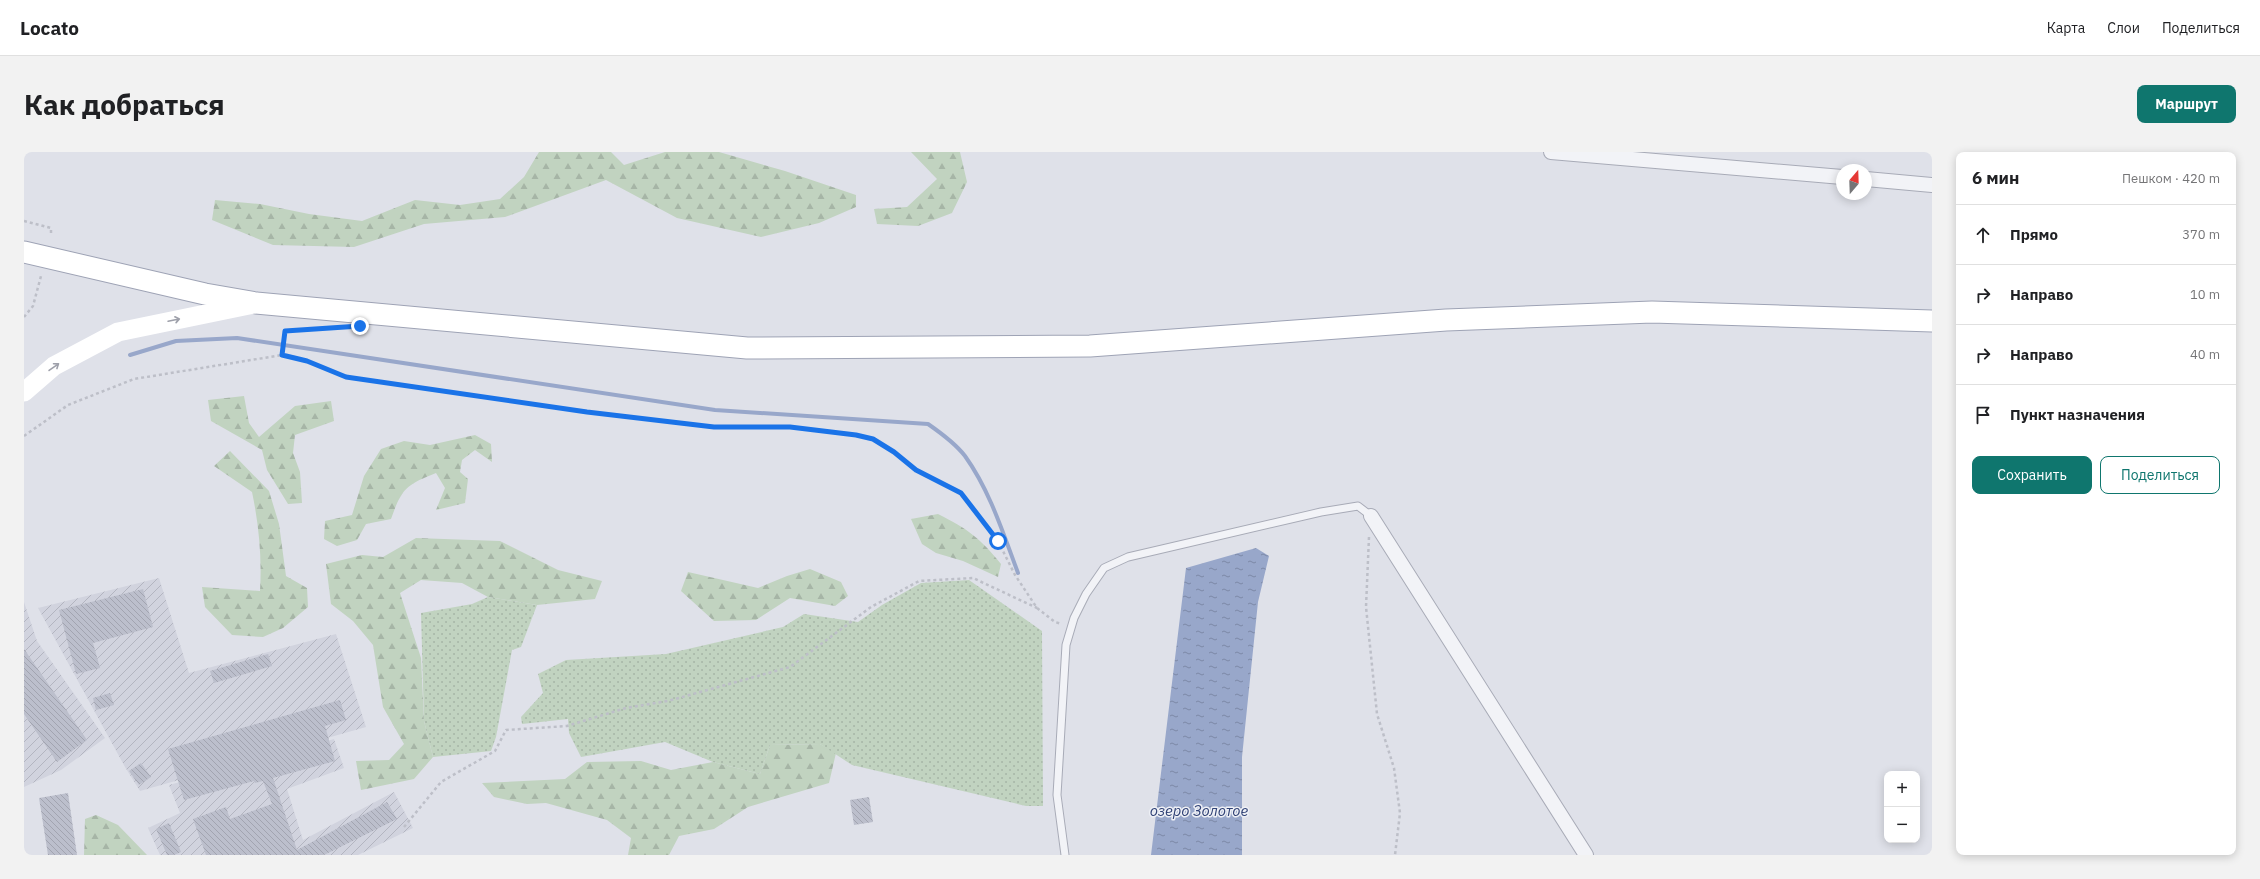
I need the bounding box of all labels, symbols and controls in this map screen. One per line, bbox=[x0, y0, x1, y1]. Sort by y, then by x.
text: Locato bbox=[20, 16, 79, 40]
text: Карта bbox=[2047, 19, 2085, 37]
text: Слои bbox=[2107, 19, 2140, 37]
text: Поделиться bbox=[2162, 19, 2240, 37]
button: Маршрут bbox=[2137, 85, 2236, 123]
text: Как добраться bbox=[24, 86, 225, 123]
north arrow bbox=[1836, 164, 1872, 200]
text: 6 мин bbox=[1972, 167, 2019, 189]
text: Пешком · 420 m bbox=[2122, 170, 2220, 187]
icon: ahead bbox=[1972, 224, 1994, 246]
text: Прямо bbox=[2010, 225, 2058, 244]
text: 370 m bbox=[2182, 226, 2220, 243]
icon: right bbox=[1972, 284, 1994, 306]
text: Направо bbox=[2010, 285, 2073, 304]
text: 10 m bbox=[2190, 286, 2220, 303]
one-way arrow bbox=[167, 316, 180, 324]
route end bbox=[351, 317, 369, 335]
icon: right bbox=[1972, 344, 1994, 366]
text: Направо bbox=[2010, 345, 2073, 364]
text: 40 m bbox=[2190, 346, 2220, 363]
one-way arrow bbox=[48, 363, 59, 371]
icon: arrive bbox=[1972, 404, 1994, 426]
text: Пункт назначения bbox=[2010, 405, 2145, 424]
button: Сохранить bbox=[1972, 456, 2092, 494]
button: Поделиться bbox=[2100, 456, 2220, 494]
route start bbox=[989, 532, 1007, 550]
map controls bbox=[1884, 771, 1920, 843]
button: + bbox=[1884, 771, 1920, 807]
water label: озеро Золотое bbox=[1150, 801, 1249, 820]
button: − bbox=[1884, 807, 1920, 843]

